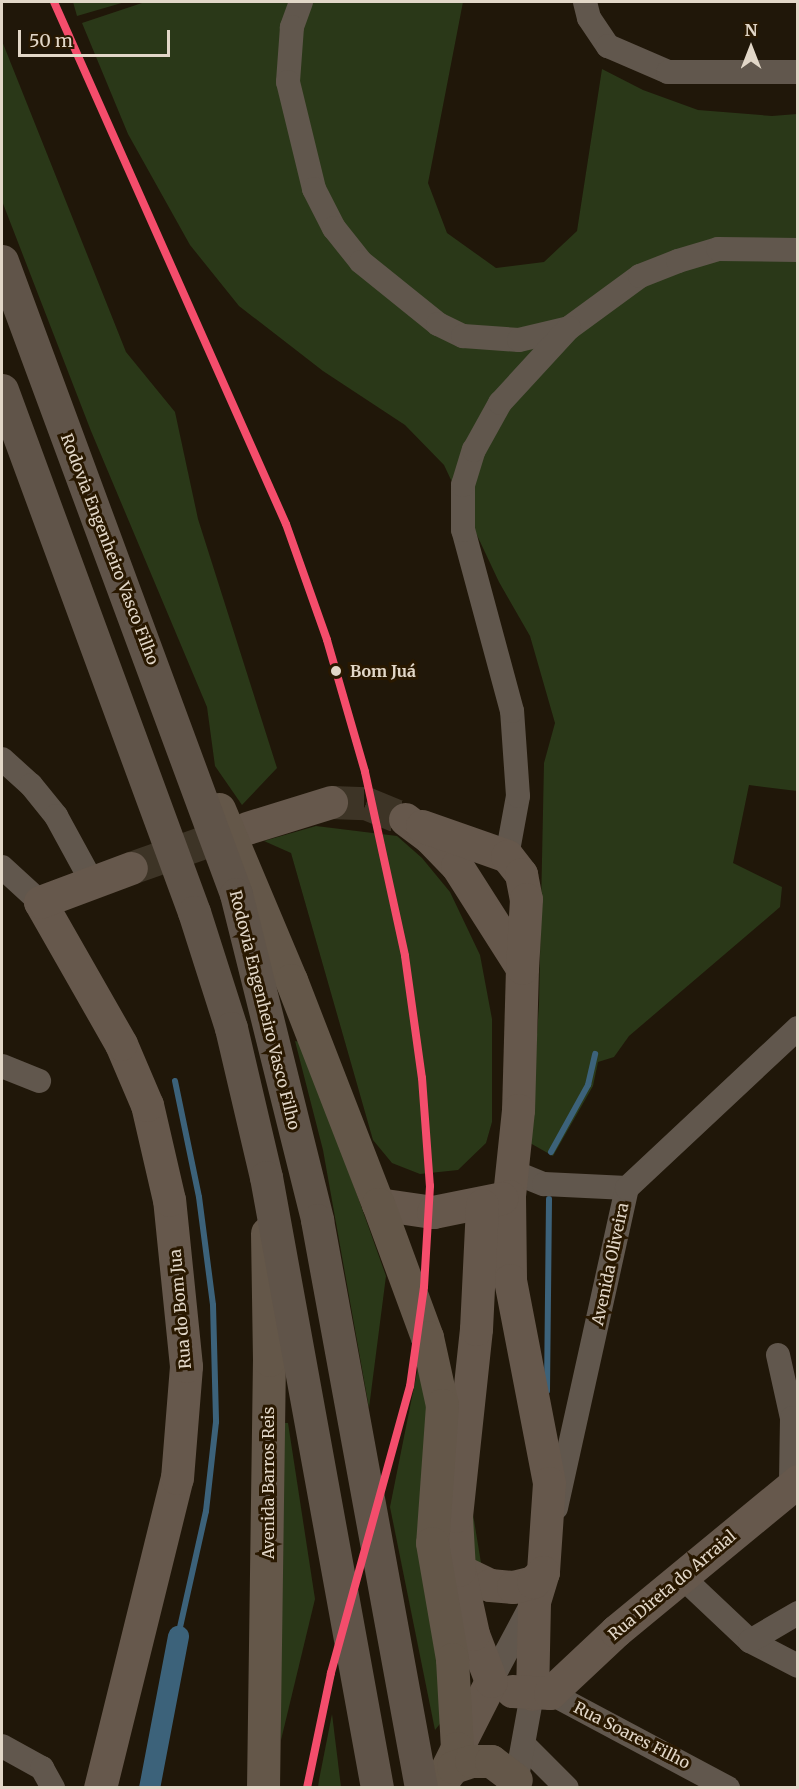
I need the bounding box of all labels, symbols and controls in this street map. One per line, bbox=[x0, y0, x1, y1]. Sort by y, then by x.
scale bar bbox=[21, 18, 172, 56]
north arrow bbox=[721, 18, 781, 78]
text: N bbox=[745, 20, 757, 40]
text: 50 m bbox=[29, 29, 73, 52]
street label: Rodovia Engenheiro Vasco Filho bbox=[57, 431, 163, 667]
place label: Bom Juá bbox=[350, 661, 416, 681]
marker: Bom Juá bbox=[327, 662, 345, 680]
street label: Rodovia Engenheiro Vasco Filho bbox=[226, 888, 304, 1132]
street label: Avenida Oliveira bbox=[588, 1201, 632, 1327]
street label: Rua do Bom Jua bbox=[165, 1248, 195, 1370]
street label: Avenida Barros Reis bbox=[258, 1407, 278, 1559]
street label: Rua Direta do Arraial bbox=[604, 1526, 740, 1644]
street label: Rua Soares Filho bbox=[571, 1697, 693, 1773]

